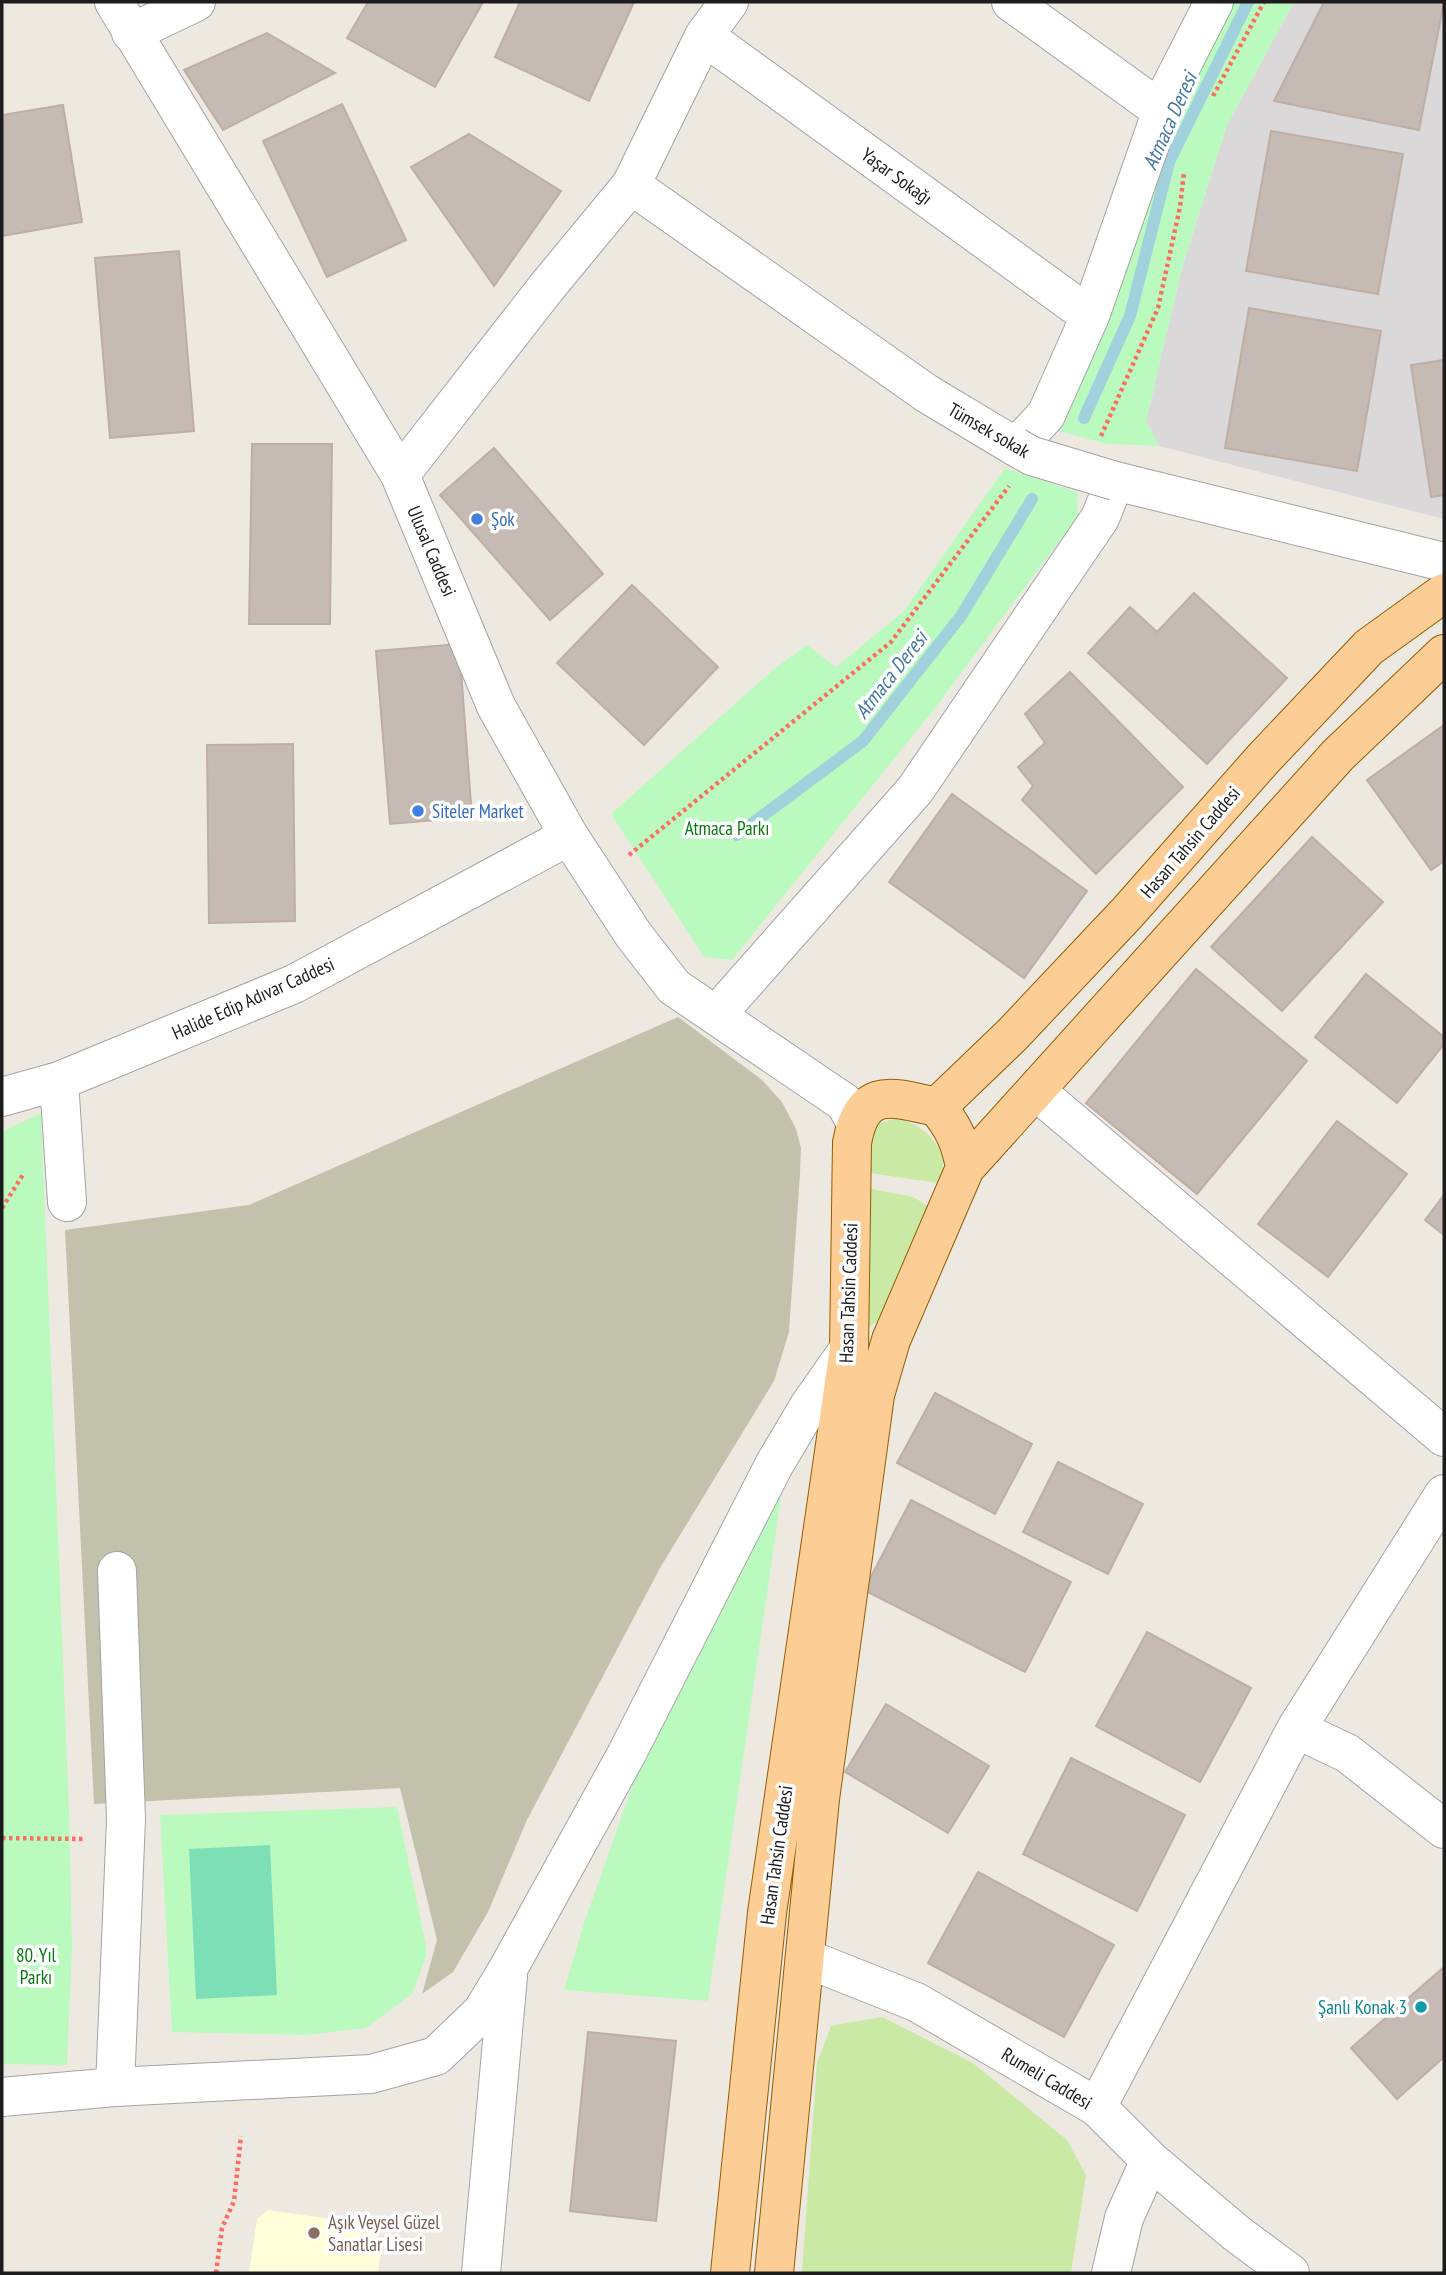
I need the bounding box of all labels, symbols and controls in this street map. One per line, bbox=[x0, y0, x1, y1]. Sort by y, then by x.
water label: Atmaca Deresi bbox=[1136, 66, 1204, 174]
street label: Yaşar Sokağı bbox=[857, 142, 937, 210]
street label: Tümsek sokak bbox=[944, 397, 1035, 463]
street label: Ulusal Caddesi bbox=[402, 502, 462, 600]
place label: Şok bbox=[491, 507, 515, 531]
marker: Şok bbox=[469, 511, 485, 527]
water label: Atmaca Deresi bbox=[848, 624, 935, 724]
street label: Hasan Tahsin Caddesi bbox=[1135, 781, 1245, 903]
place label: Siteler Market bbox=[432, 799, 525, 823]
marker: Siteler Market bbox=[410, 803, 426, 819]
park label: Atmaca Parkı bbox=[685, 816, 769, 840]
street label: Halide Edip Adıvar Caddesi bbox=[168, 951, 338, 1045]
street label: Hasan Tahsin Caddesi bbox=[834, 1222, 862, 1364]
street label: Hasan Tahsin Caddesi bbox=[754, 1784, 798, 1926]
park label: 80. Yıl Parkı bbox=[16, 1943, 57, 1989]
place label: Şanlı Konak 3 bbox=[1318, 1995, 1407, 2019]
marker: Şanlı Konak 3 bbox=[1413, 1999, 1429, 2015]
street label: Rumeli Caddesi bbox=[998, 2042, 1096, 2114]
place label: Aşık Veysel Güzel Sanatlar Lisesi bbox=[328, 2210, 440, 2256]
marker: Aşık Veysel Güzel Sanatlar Lisesi bbox=[306, 2225, 322, 2241]

